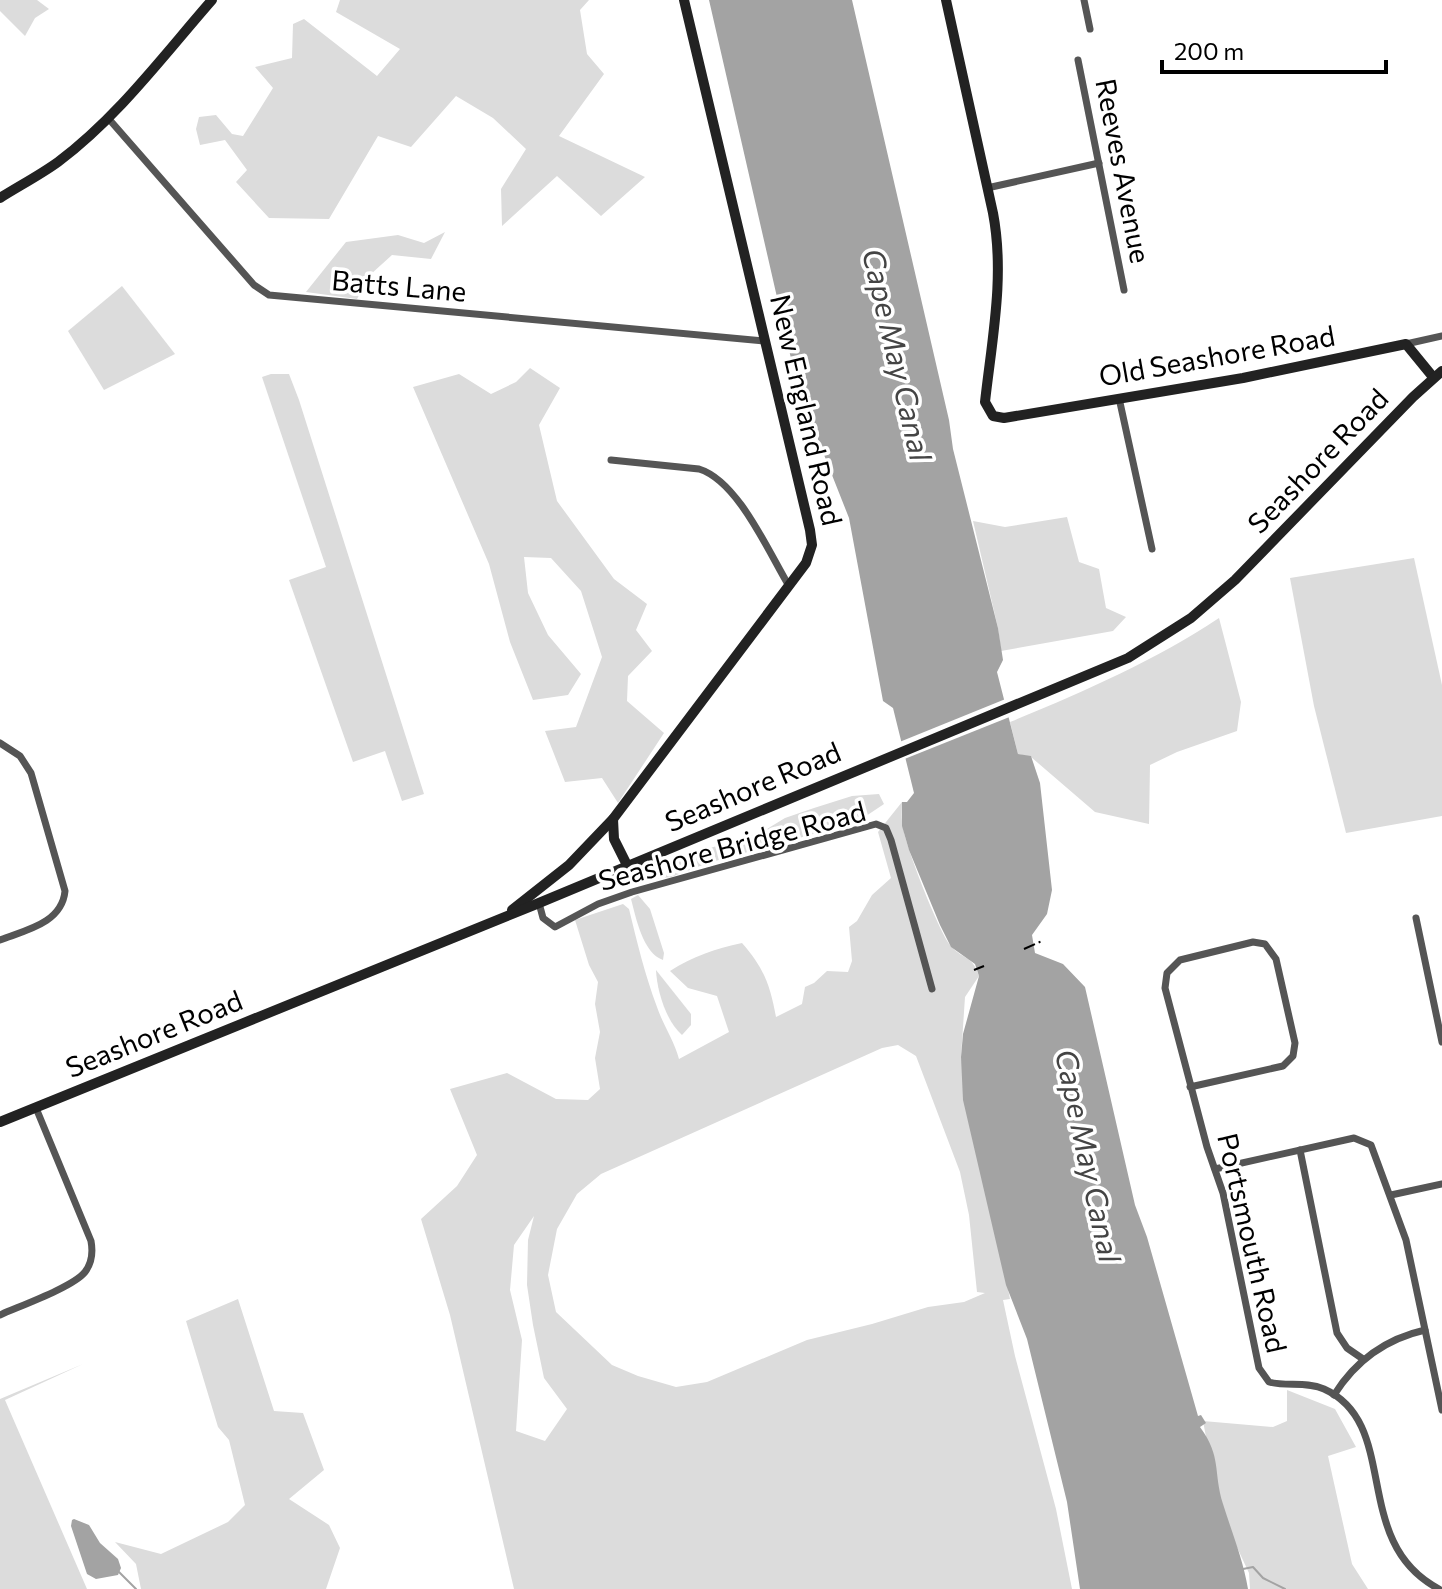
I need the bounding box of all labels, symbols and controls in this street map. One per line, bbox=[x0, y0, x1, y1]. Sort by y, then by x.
scale bar bbox=[1162, 24, 1386, 74]
text: 200 m bbox=[1174, 36, 1244, 65]
street label: Reeves Avenue bbox=[1089, 76, 1159, 266]
water label: Cape May Canal bbox=[856, 245, 941, 466]
street label: Batts Lane bbox=[330, 262, 468, 308]
street label: New England Road bbox=[764, 291, 850, 529]
street label: Old Seashore Road bbox=[1096, 318, 1338, 393]
street label: Seashore Road bbox=[1240, 381, 1395, 540]
street label: Seashore Road bbox=[660, 734, 846, 838]
street label: Seashore Bridge Road bbox=[594, 793, 869, 897]
street label: Seashore Road bbox=[60, 982, 247, 1084]
water label: Cape May Canal bbox=[1049, 1045, 1130, 1267]
street label: Portsmouth Road bbox=[1211, 1130, 1295, 1356]

